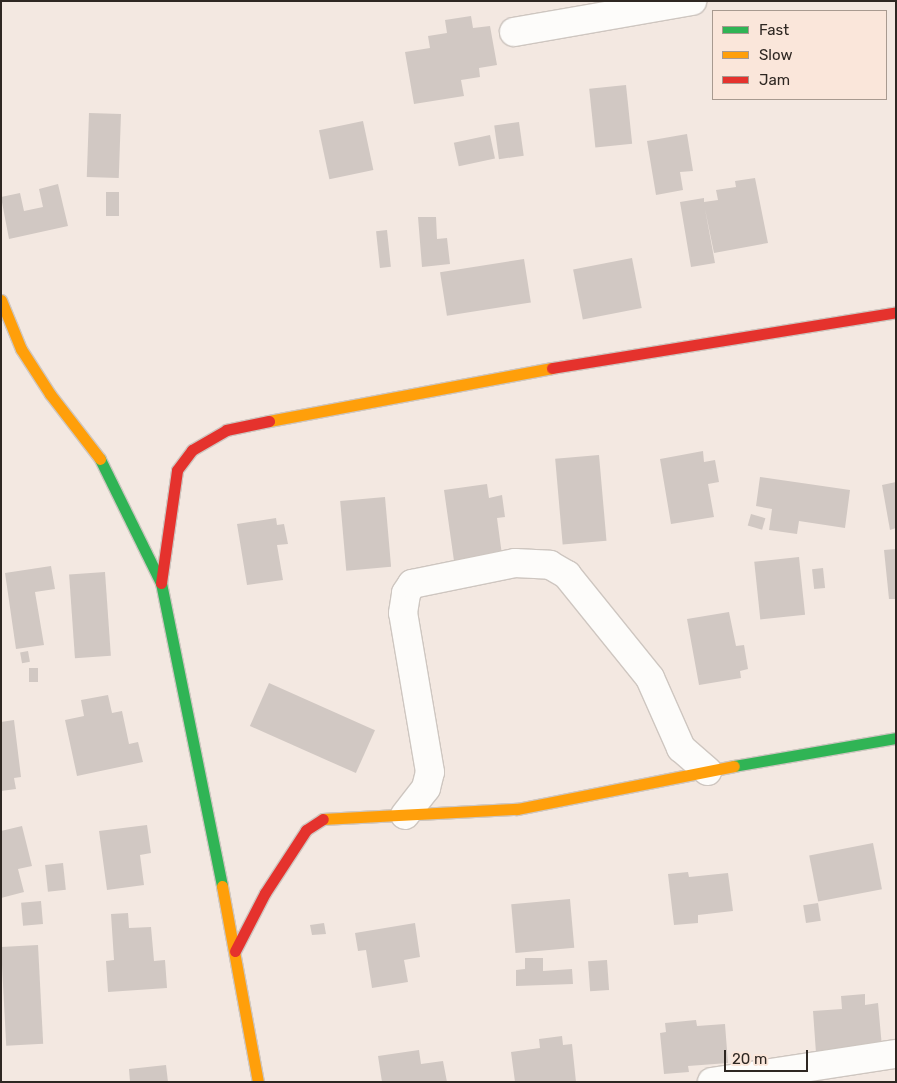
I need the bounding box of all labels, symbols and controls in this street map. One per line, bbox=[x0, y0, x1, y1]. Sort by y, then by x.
legend bbox=[712, 10, 887, 100]
text: Fast bbox=[759, 21, 789, 39]
text: Slow bbox=[759, 46, 792, 64]
text: Jam bbox=[759, 71, 790, 89]
scale bar bbox=[727, 1040, 811, 1072]
text: 20 m bbox=[732, 1050, 767, 1068]

